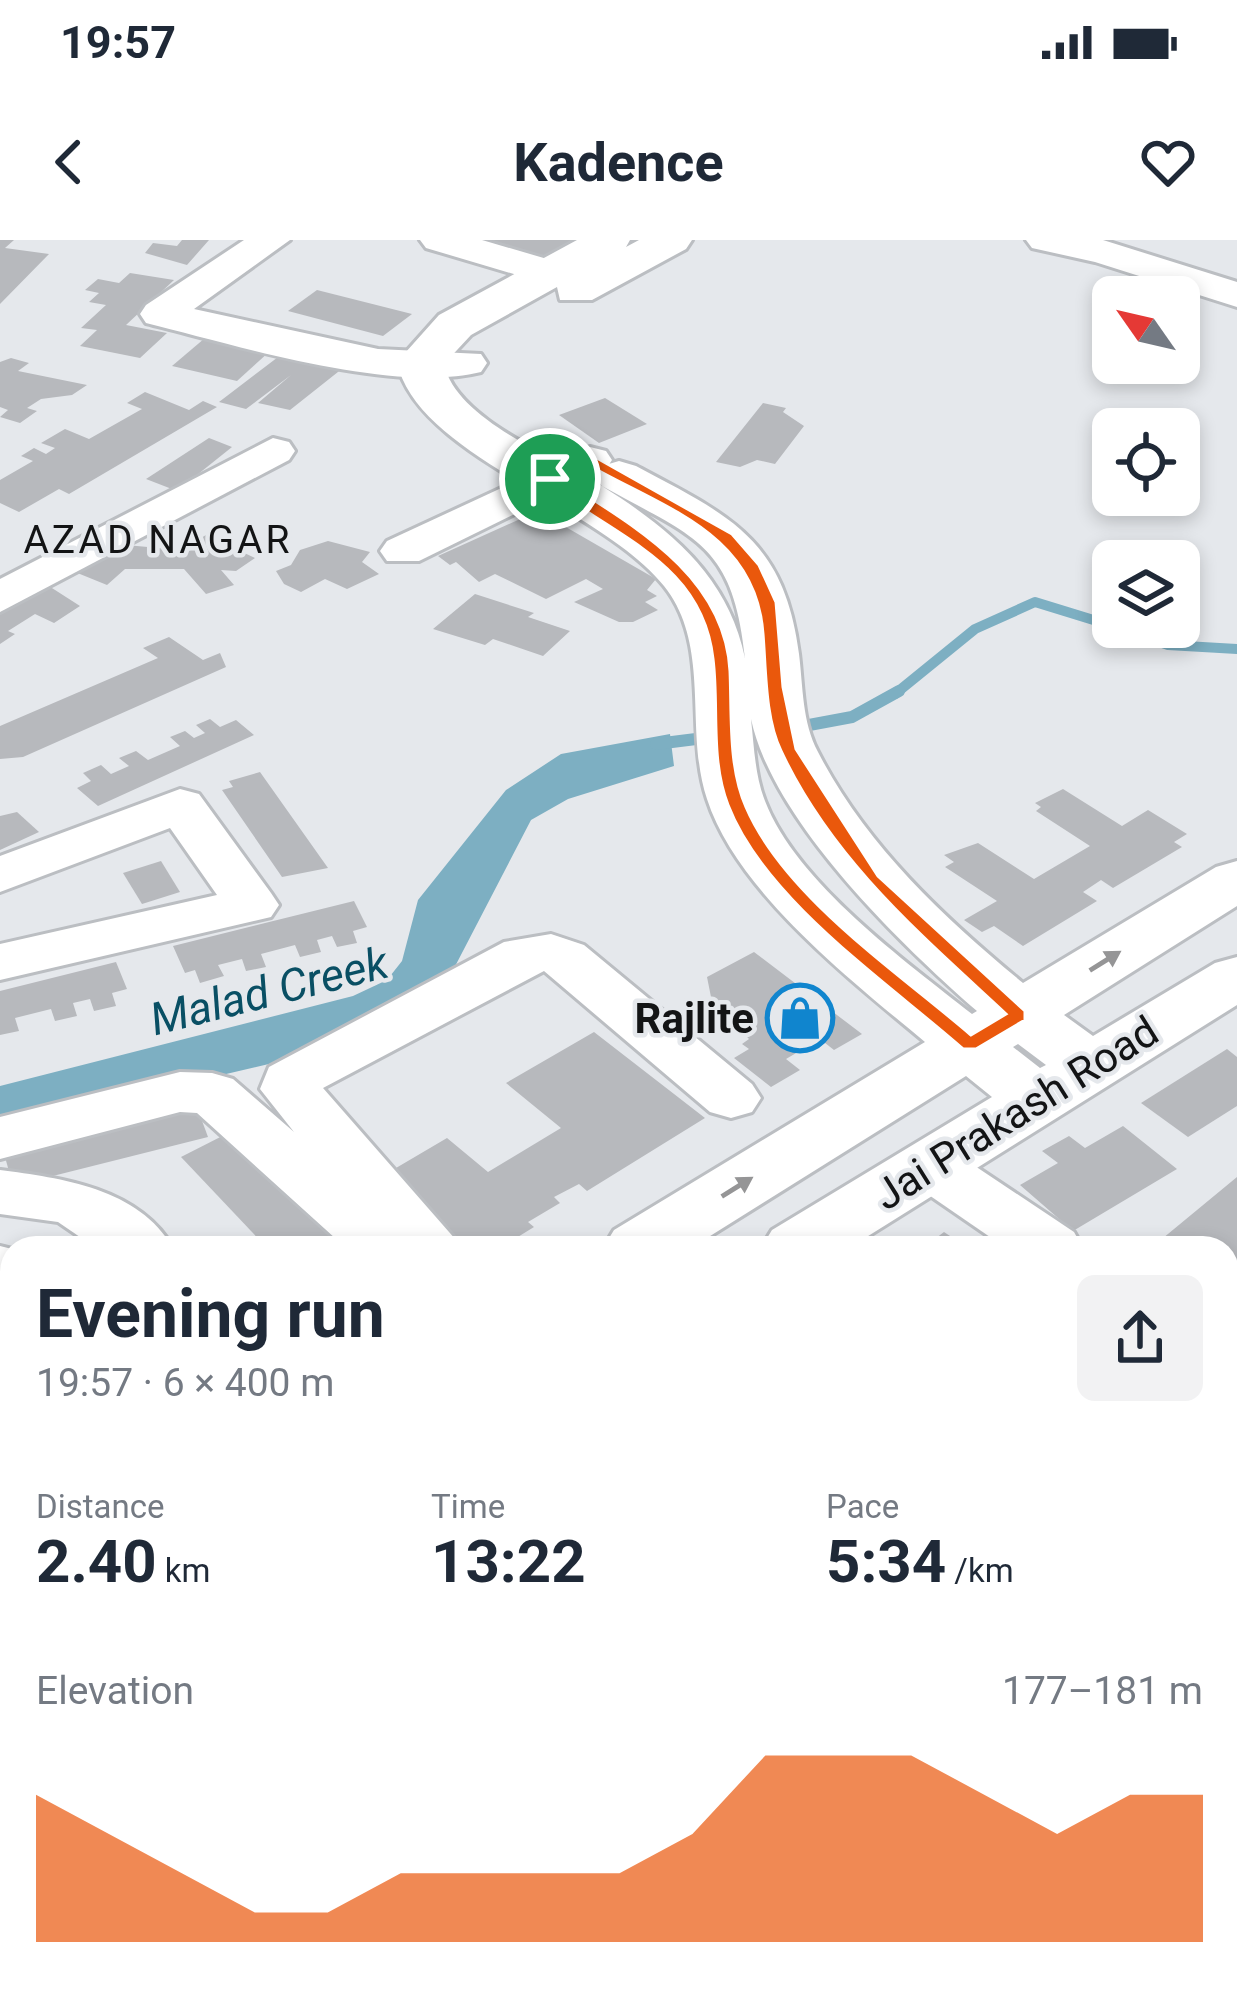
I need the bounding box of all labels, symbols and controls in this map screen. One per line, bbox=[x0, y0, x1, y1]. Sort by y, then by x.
text: 19:57 bbox=[60, 16, 176, 69]
icon: back bbox=[36, 129, 102, 195]
icon: heart bbox=[1135, 129, 1201, 195]
text: Kadence bbox=[513, 131, 724, 194]
north arrow bbox=[1092, 276, 1200, 384]
map controls bbox=[1092, 276, 1200, 648]
button: locate bbox=[1092, 408, 1200, 516]
pin bbox=[499, 428, 601, 530]
icon: arrive bbox=[517, 446, 583, 512]
district label: AZAD NAGAR bbox=[23, 517, 293, 563]
button: layers bbox=[1092, 540, 1200, 648]
water label: Malad Creek bbox=[145, 935, 395, 1046]
one-way arrow bbox=[1089, 951, 1121, 973]
shop icon: Rajlite bbox=[765, 983, 835, 1053]
place label: Rajlite bbox=[635, 994, 754, 1043]
street label: Jai Prakash Road bbox=[865, 1006, 1167, 1220]
one-way arrow bbox=[720, 1177, 754, 1198]
button: share bbox=[1077, 1275, 1203, 1401]
text: Evening run bbox=[36, 1276, 385, 1353]
text: 19:57 · 6 × 400 m bbox=[36, 1360, 334, 1406]
text: Distance bbox=[36, 1487, 164, 1526]
text: Time bbox=[431, 1487, 505, 1526]
text: Pace bbox=[826, 1487, 899, 1526]
text: 2.40 bbox=[36, 1526, 157, 1597]
text: 13:22 bbox=[431, 1526, 586, 1597]
text: 5:34 bbox=[826, 1526, 946, 1597]
text: km bbox=[157, 1551, 211, 1590]
text: /km bbox=[946, 1551, 1014, 1590]
text: Elevation bbox=[36, 1668, 194, 1714]
text: 177–181 m bbox=[1002, 1668, 1203, 1714]

